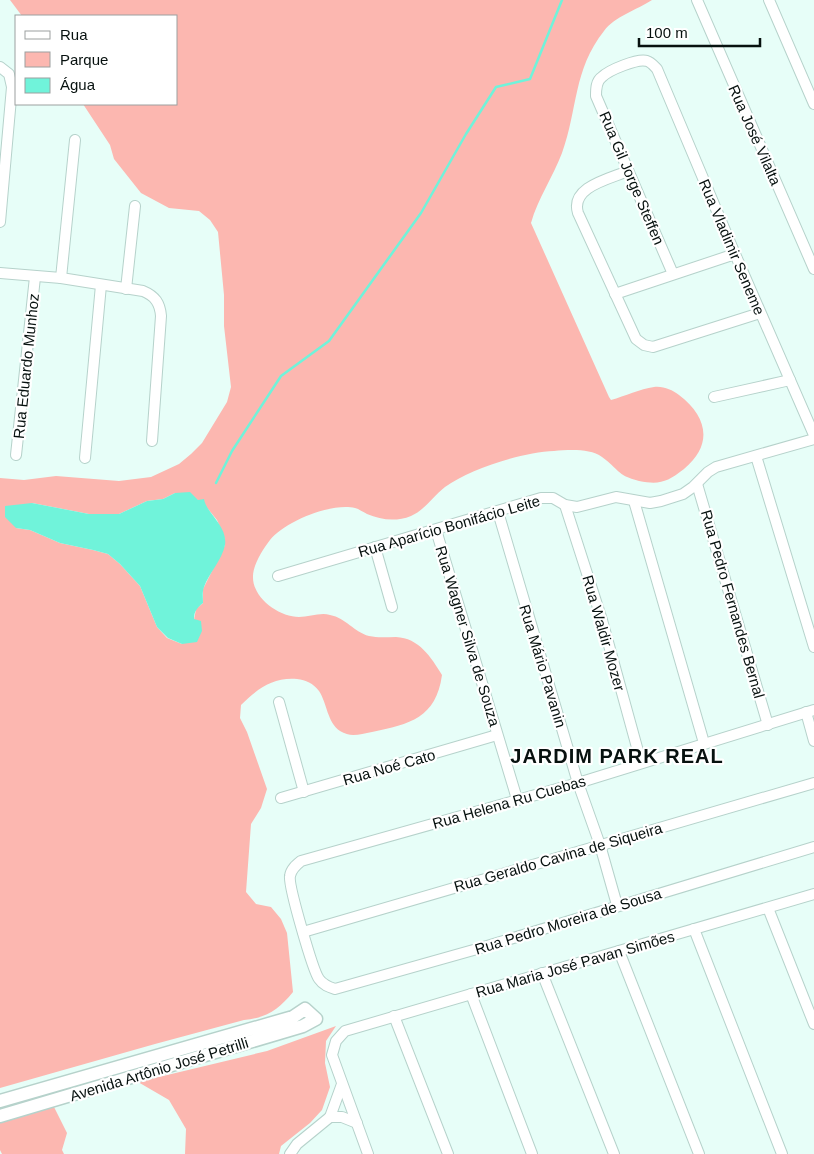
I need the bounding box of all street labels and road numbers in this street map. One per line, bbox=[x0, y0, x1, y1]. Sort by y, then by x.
street label: Rua José Vilalta bbox=[725, 82, 785, 188]
street label: Rua Gil Jorge Steffen bbox=[596, 109, 668, 247]
street label: Rua Vladimir Seneme bbox=[696, 177, 768, 317]
street label: Rua Eduardo Munhoz bbox=[10, 293, 42, 439]
street label: Rua Aparício Bonifácio Leite bbox=[356, 492, 542, 560]
street label: Rua Pedro Fernandes Bernal bbox=[698, 508, 768, 700]
street label: Rua Wagner Silva de Souza bbox=[432, 544, 504, 729]
street label: Rua Waldir Mozer bbox=[579, 573, 629, 693]
street label: Rua Mário Pavanin bbox=[516, 603, 570, 729]
street label: Rua Noé Cato bbox=[341, 746, 437, 788]
street label: Rua Helena Ru Cuebas bbox=[431, 772, 587, 832]
street label: Rua Geraldo Cavina de Siqueira bbox=[452, 819, 665, 895]
street label: Rua Pedro Moreira de Sousa bbox=[473, 884, 664, 958]
street label: Rua Maria José Pavan Simões bbox=[474, 927, 676, 1001]
street label: Avenida Artônio José Petrilli bbox=[68, 1034, 250, 1104]

